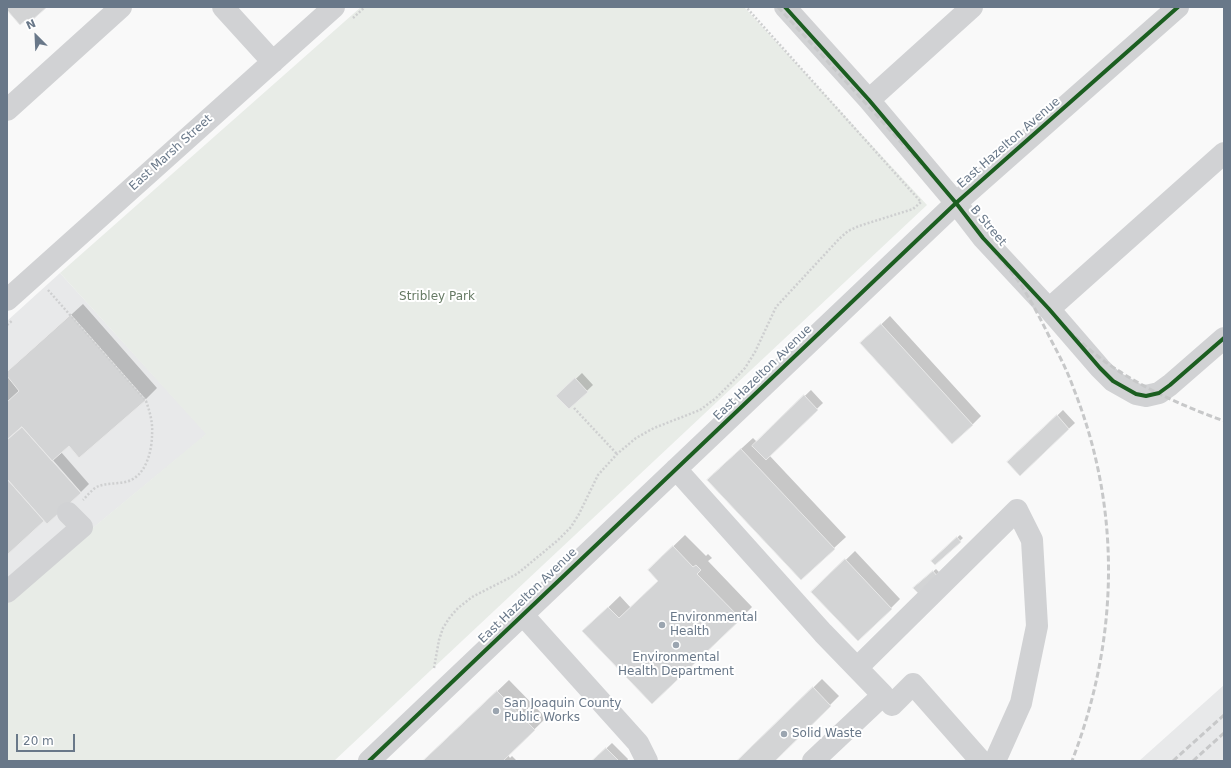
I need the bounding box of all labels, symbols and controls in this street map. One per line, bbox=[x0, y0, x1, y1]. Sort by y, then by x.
north arrow bbox=[16, 16, 56, 56]
text: N bbox=[24, 17, 38, 32]
street label: East Hazelton Avenue bbox=[955, 95, 1063, 191]
street label: East Marsh Street bbox=[127, 112, 215, 194]
street label: B Street bbox=[967, 203, 1009, 249]
park label: Stribley Park bbox=[399, 290, 475, 304]
street label: East Hazelton Avenue bbox=[711, 322, 815, 424]
street label: East Hazelton Avenue bbox=[476, 545, 580, 647]
place label: Environmental Health bbox=[670, 611, 757, 639]
marker: Environmental Health bbox=[657, 620, 667, 630]
marker: Environmental Health Department bbox=[671, 640, 681, 650]
place label: Environmental Health Department bbox=[618, 651, 734, 679]
place label: San Joaquin County Public Works bbox=[504, 697, 621, 725]
marker: San Joaquin County Public Works bbox=[491, 706, 501, 716]
scale bar bbox=[18, 726, 77, 752]
place label: Solid Waste bbox=[792, 727, 862, 741]
marker: Solid Waste bbox=[779, 729, 789, 739]
text: 20 m bbox=[23, 734, 54, 748]

